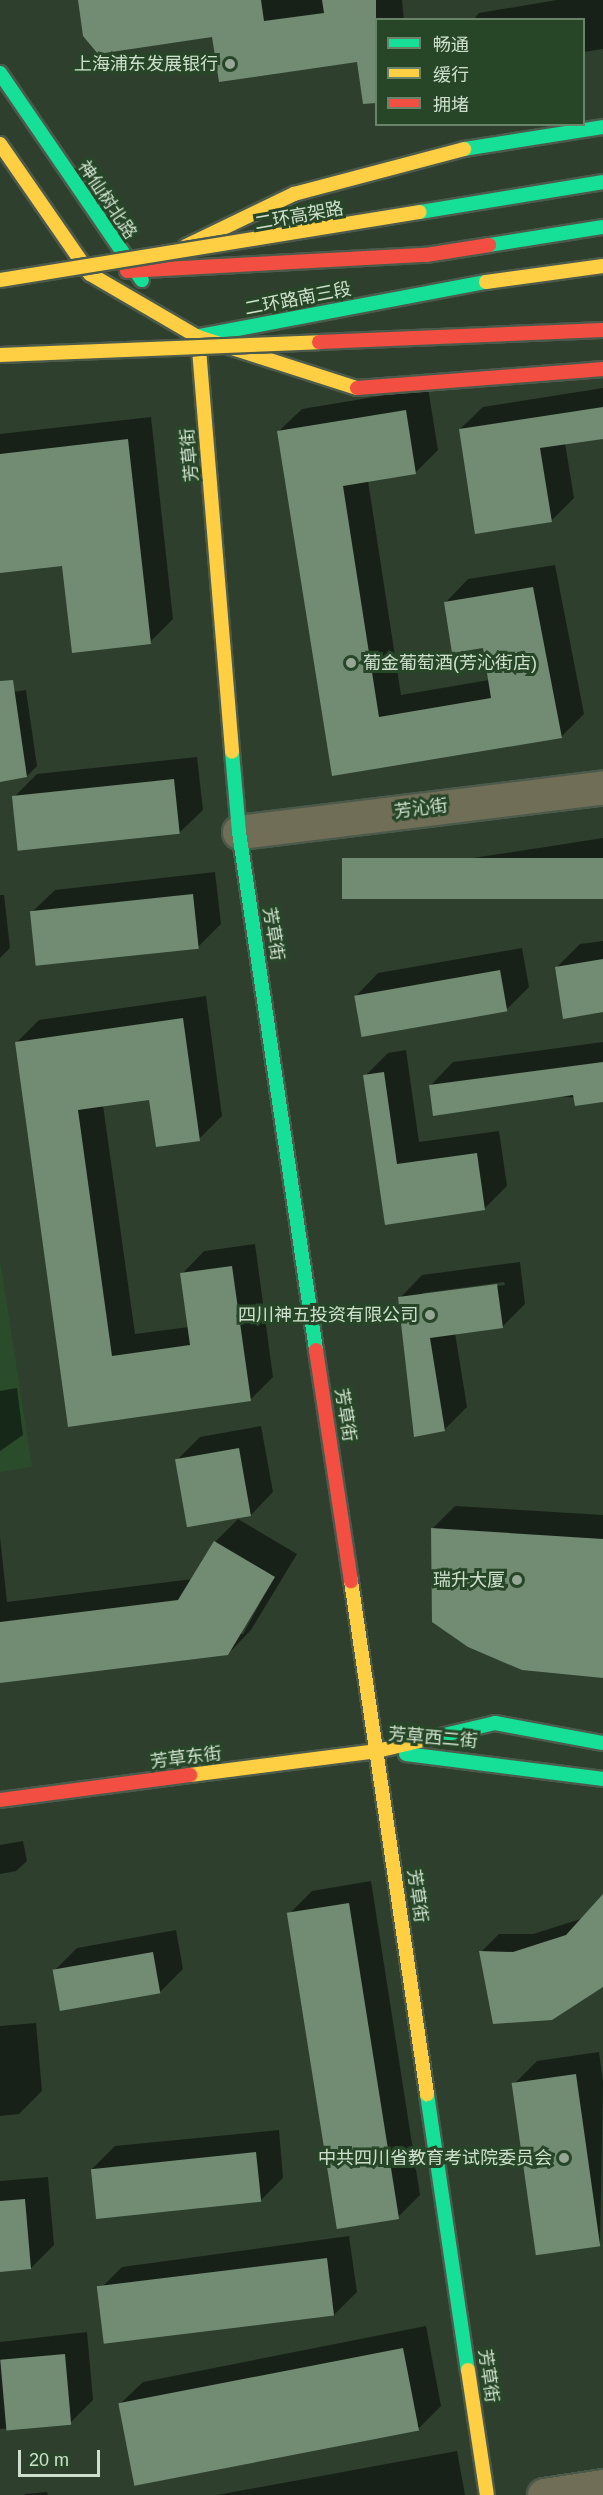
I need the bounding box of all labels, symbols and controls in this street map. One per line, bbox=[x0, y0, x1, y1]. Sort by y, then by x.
legend bbox=[375, 18, 585, 126]
text: 畅通 bbox=[433, 35, 469, 55]
place label: 上海浦东发展银行 bbox=[74, 53, 218, 75]
marker: 上海浦东发展银行 bbox=[223, 57, 237, 71]
text: 缓行 bbox=[433, 65, 469, 85]
text: 拥堵 bbox=[433, 95, 469, 115]
street label: 神仙树北路 bbox=[73, 157, 141, 243]
street label: 二环高架路 bbox=[253, 198, 345, 234]
street label: 二环路南三段 bbox=[243, 278, 353, 320]
street label: 芳草街 bbox=[177, 427, 203, 483]
place label: 葡金葡萄酒(芳沁街店) bbox=[363, 652, 537, 674]
marker: 葡金葡萄酒(芳沁街店) bbox=[344, 656, 358, 670]
street label: 芳沁街 bbox=[393, 795, 449, 823]
street label: 芳草街 bbox=[258, 906, 288, 962]
place label: 四川神五投资有限公司 bbox=[238, 1304, 418, 1326]
marker: 四川神五投资有限公司 bbox=[423, 1308, 437, 1322]
street label: 芳草街 bbox=[330, 1387, 360, 1443]
place label: 瑞升大厦 bbox=[433, 1569, 505, 1591]
marker: 瑞升大厦 bbox=[510, 1573, 524, 1587]
street label: 芳草西二街 bbox=[387, 1723, 479, 1753]
street label: 芳草东街 bbox=[149, 1743, 223, 1773]
street label: 芳草街 bbox=[403, 1868, 431, 1924]
place label: 中共四川省教育考试院委员会 bbox=[318, 2147, 552, 2169]
marker: 中共四川省教育考试院委员会 bbox=[557, 2151, 571, 2165]
street label: 芳草街 bbox=[474, 2348, 502, 2404]
scale bar bbox=[21, 2438, 104, 2476]
text: 20 m bbox=[29, 2450, 69, 2470]

